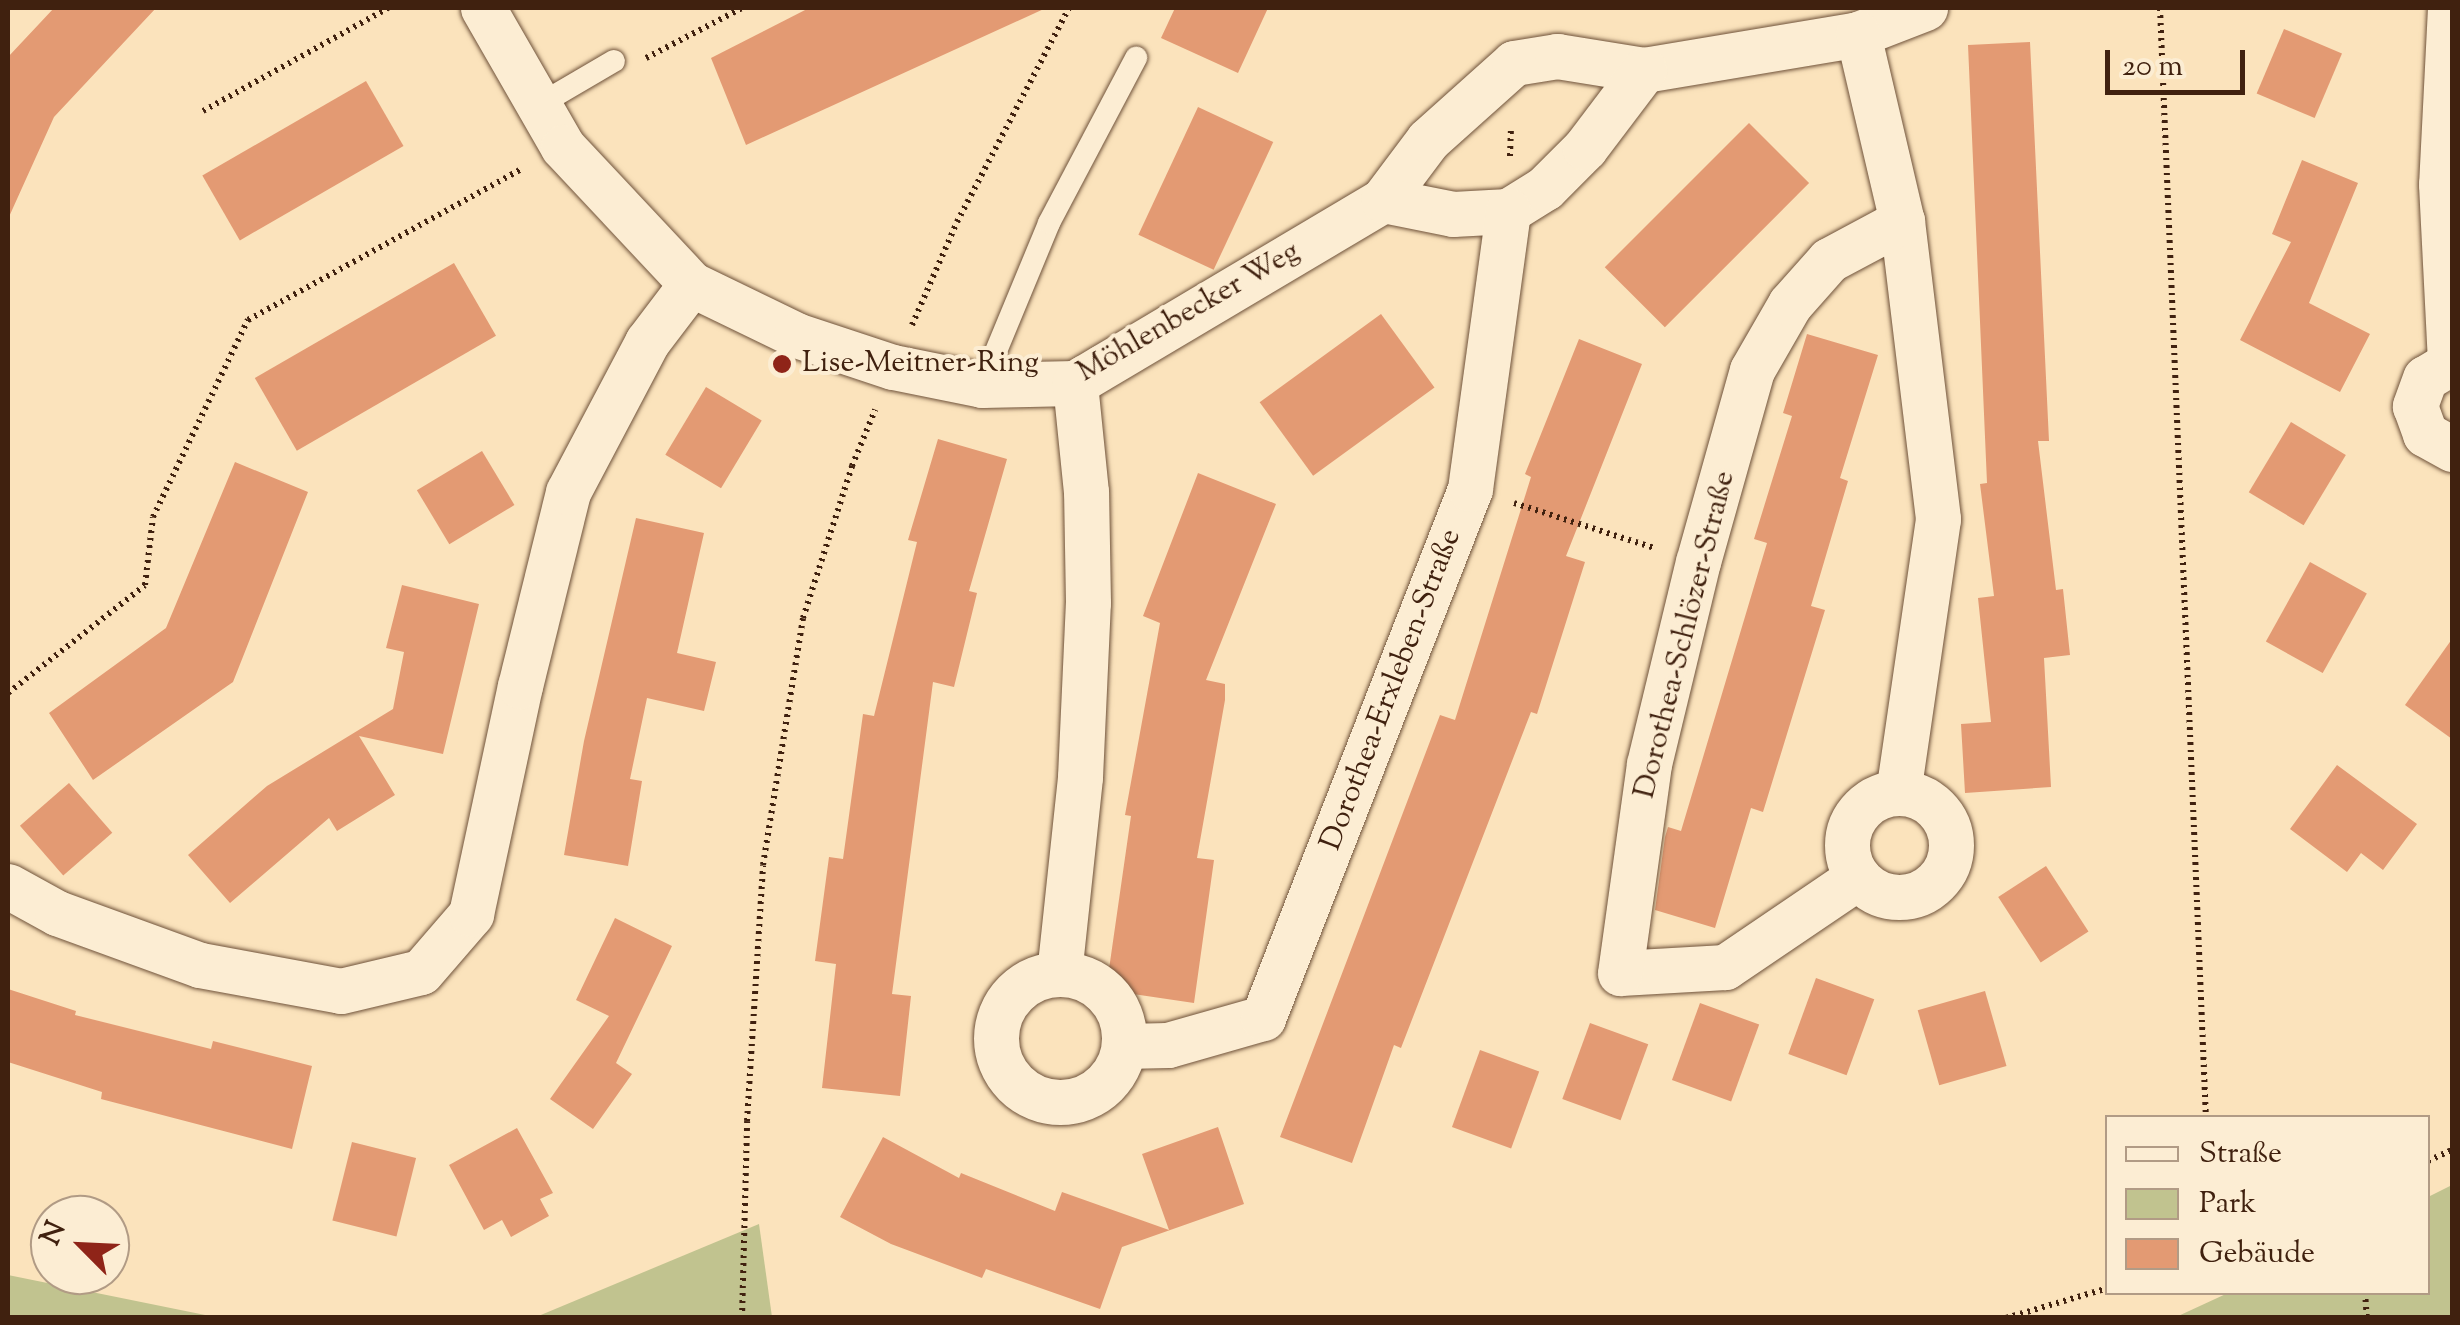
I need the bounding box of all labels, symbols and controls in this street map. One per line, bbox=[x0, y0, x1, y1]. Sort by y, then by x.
scale bar bbox=[2110, 30, 2250, 92]
text: 20 m bbox=[2122, 46, 2183, 89]
street label: Möhlenbecker Weg bbox=[1071, 235, 1307, 391]
place label: Lise-Meitner-Ring bbox=[802, 346, 1039, 382]
marker: Lise-Meitner-Ring bbox=[771, 353, 793, 375]
street label: Dorothea-Schlözer-Straße bbox=[1628, 468, 1744, 802]
street label: Dorothea-Erxleben-Straße bbox=[1314, 524, 1470, 856]
legend bbox=[2105, 1115, 2430, 1295]
text: Straße bbox=[2199, 1133, 2282, 1176]
text: Park bbox=[2199, 1183, 2256, 1226]
north arrow bbox=[30, 1195, 130, 1295]
text: N bbox=[32, 1215, 77, 1252]
text: Gebäude bbox=[2199, 1233, 2315, 1276]

